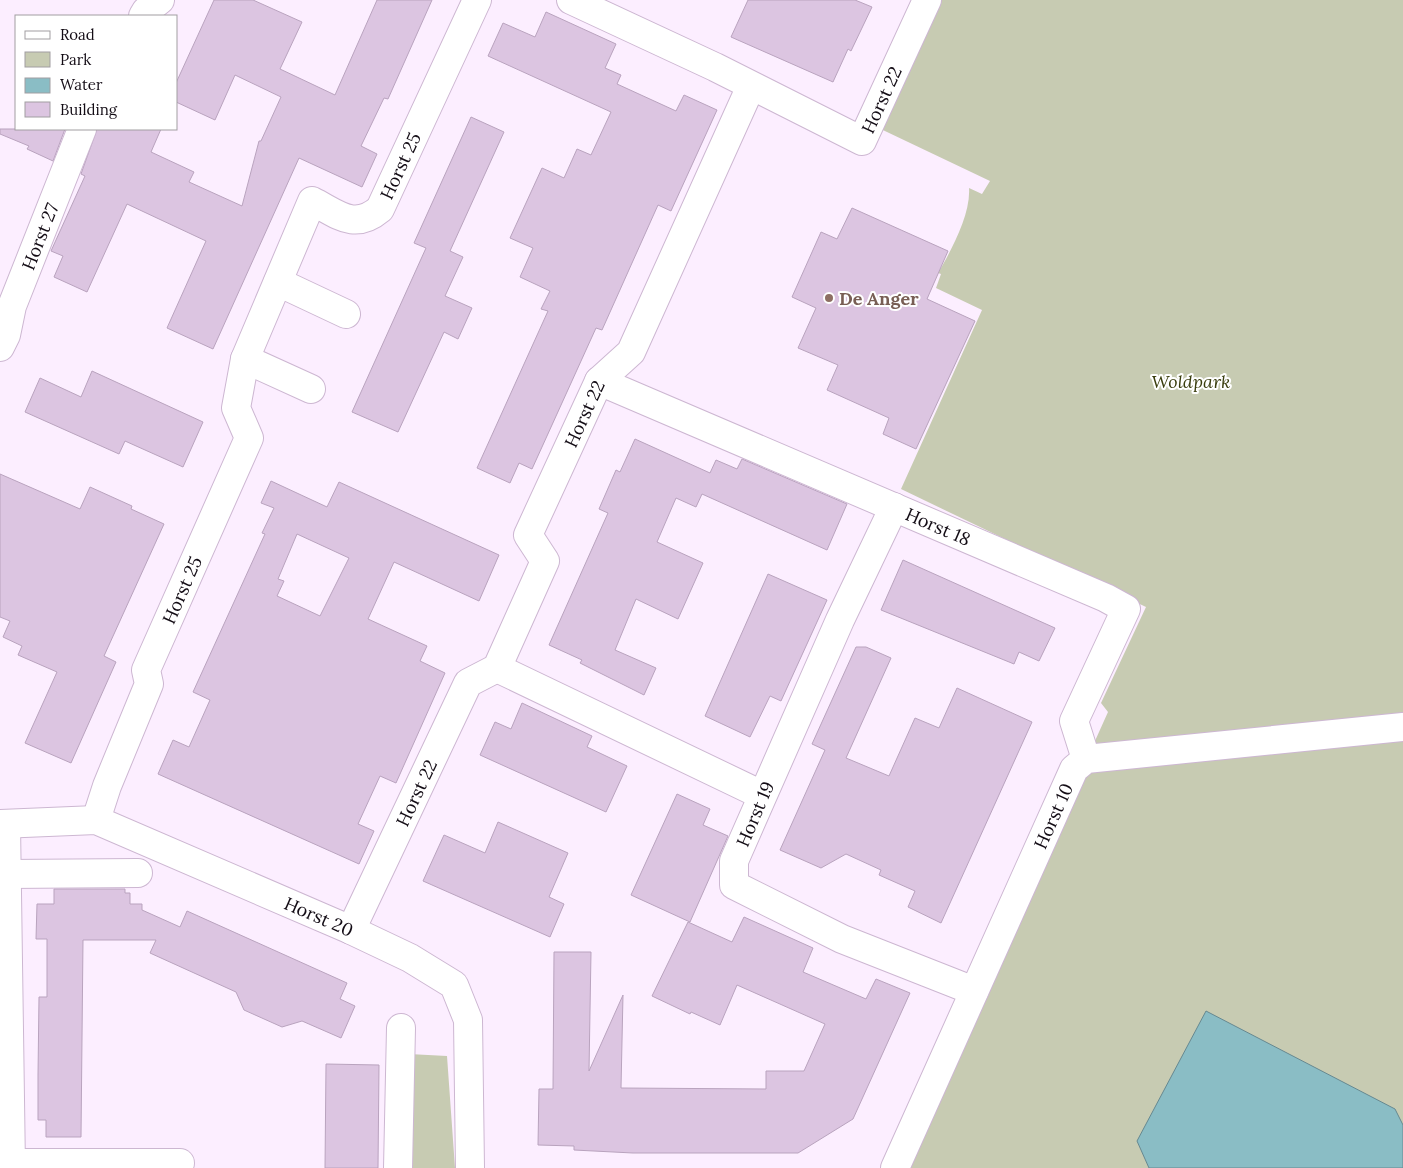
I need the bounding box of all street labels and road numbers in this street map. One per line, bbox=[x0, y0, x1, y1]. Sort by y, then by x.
street label: Horst 22 bbox=[856, 62, 906, 137]
street label: Horst 25 bbox=[375, 128, 426, 203]
street label: Horst 27 bbox=[16, 200, 63, 273]
street label: Horst 22 bbox=[559, 376, 609, 451]
street label: Horst 18 bbox=[902, 502, 974, 550]
street label: Horst 25 bbox=[157, 553, 207, 627]
street label: Horst 22 bbox=[390, 755, 442, 830]
street label: Horst 19 bbox=[731, 778, 779, 850]
street label: Horst 10 bbox=[1028, 779, 1078, 852]
street label: Horst 20 bbox=[281, 891, 357, 941]

